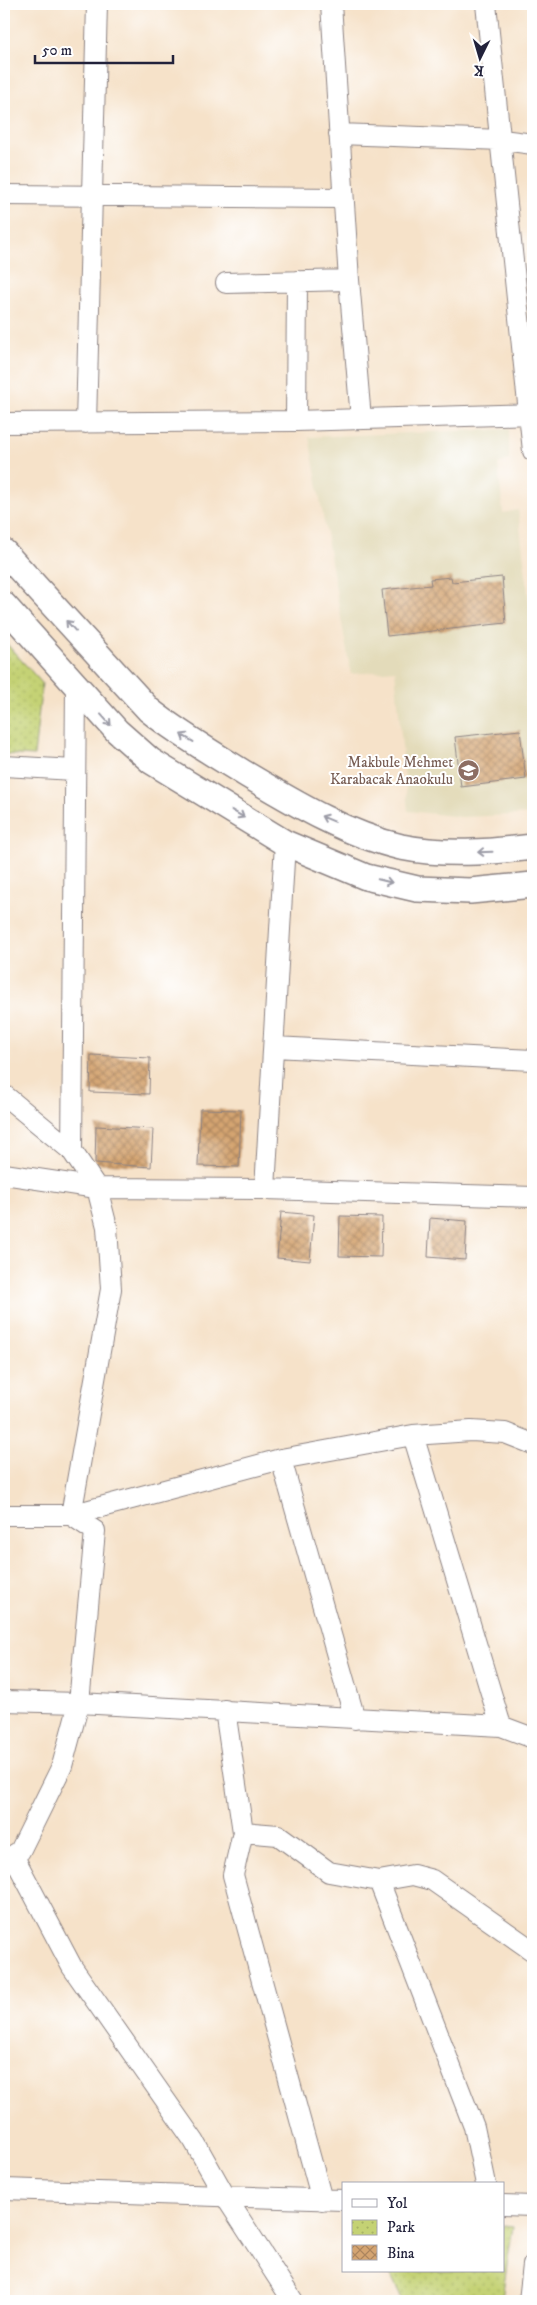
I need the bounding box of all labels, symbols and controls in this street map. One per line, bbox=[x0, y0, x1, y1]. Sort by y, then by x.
scale bar bbox=[35, 32, 172, 64]
north arrow bbox=[454, 32, 504, 82]
text: 50 m bbox=[42, 41, 72, 60]
text: K bbox=[472, 60, 485, 79]
one-way arrow bbox=[65, 619, 77, 632]
one-way arrow bbox=[100, 713, 112, 726]
one-way arrow bbox=[181, 733, 195, 743]
place label: Makbule Mehmet Karabacak Anaokulu bbox=[330, 753, 453, 789]
school or university icon: Makbule Mehmet Karabacak Anaokulu bbox=[457, 759, 481, 783]
one-way arrow bbox=[230, 809, 244, 819]
one-way arrow bbox=[321, 814, 336, 823]
one-way arrow bbox=[477, 847, 493, 856]
one-way arrow bbox=[376, 877, 392, 887]
legend bbox=[342, 2182, 504, 2272]
text: Yol bbox=[387, 2194, 408, 2213]
text: Park bbox=[387, 2218, 416, 2237]
text: Bina bbox=[387, 2244, 415, 2263]

